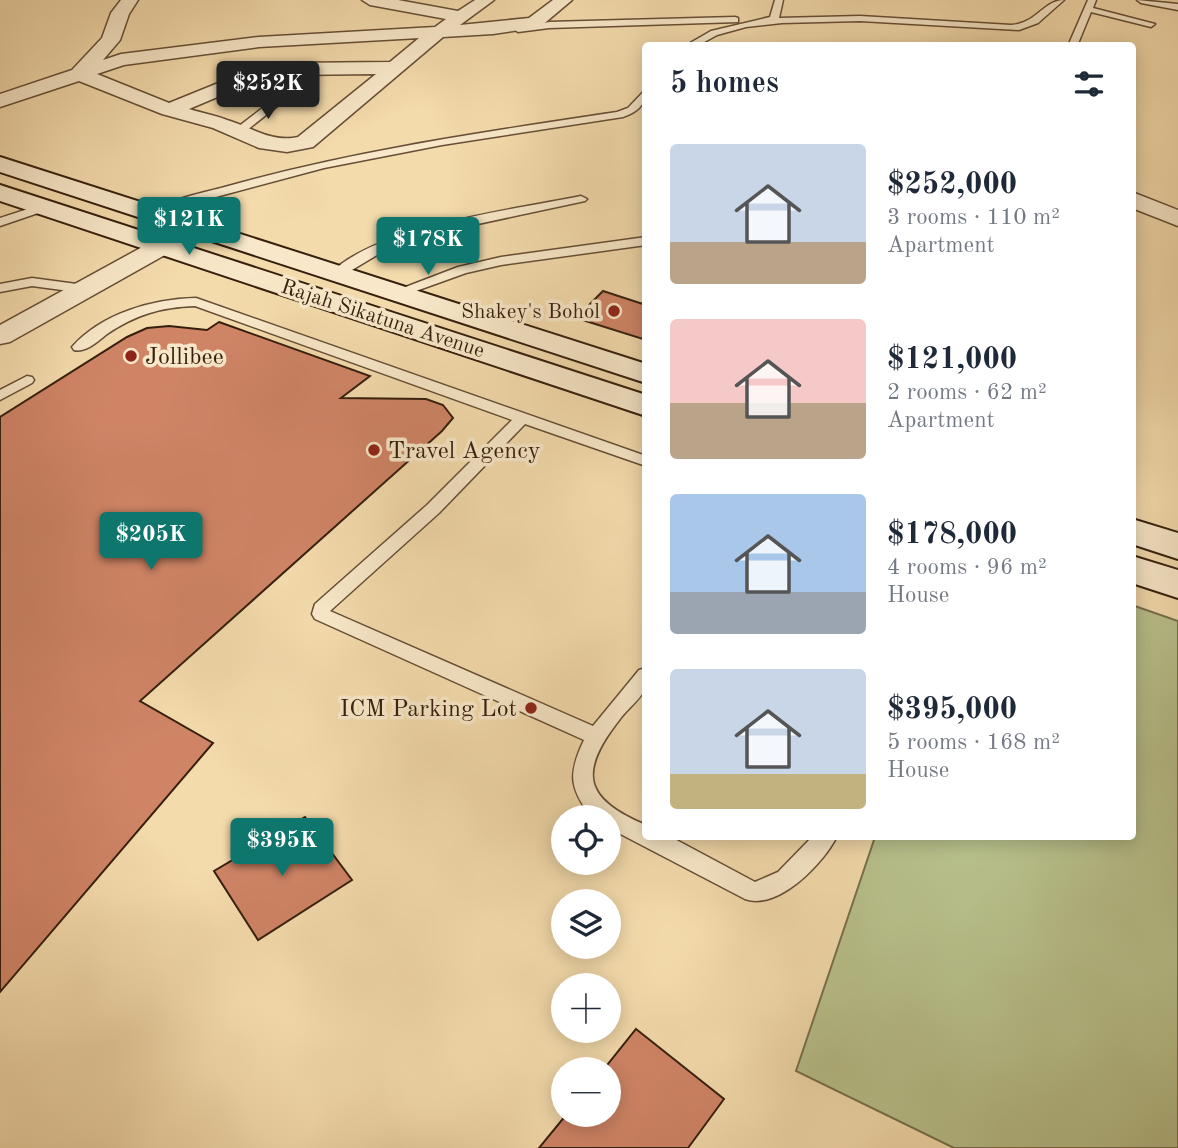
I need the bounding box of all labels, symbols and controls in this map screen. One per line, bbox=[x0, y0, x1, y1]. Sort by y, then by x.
pin: $252K bbox=[219, 61, 317, 121]
icon: filters bbox=[1070, 65, 1108, 103]
text: 5 homes bbox=[670, 69, 779, 99]
text: $252K bbox=[232, 72, 304, 95]
text: $252,000 bbox=[887, 170, 1017, 200]
icon: home bbox=[726, 172, 810, 256]
pin: $121K bbox=[140, 198, 238, 257]
text: 3 rooms · 110 m² bbox=[887, 206, 1060, 229]
text: $121K bbox=[153, 208, 225, 231]
pin: $178K bbox=[379, 218, 477, 277]
text: $178K bbox=[392, 228, 464, 251]
text: Apartment bbox=[887, 234, 995, 257]
street label: Rajah Sikatuna Avenue bbox=[278, 277, 487, 362]
place label: Shakey's Bohol bbox=[461, 302, 600, 323]
marker: Shakey's Bohol bbox=[606, 303, 622, 319]
text: $121,000 bbox=[887, 345, 1017, 375]
place label: Jollibee bbox=[145, 346, 224, 370]
icon: home bbox=[726, 347, 810, 431]
marker: Jollibee bbox=[123, 348, 139, 364]
text: 2 rooms · 62 m² bbox=[887, 381, 1047, 404]
text: Apartment bbox=[887, 409, 995, 432]
place label: Travel Agency bbox=[388, 440, 541, 464]
marker: Travel Agency bbox=[366, 442, 382, 458]
pin: $205K bbox=[102, 512, 200, 572]
text: $178,000 bbox=[887, 520, 1017, 550]
icon: home bbox=[726, 522, 810, 606]
text: $205K bbox=[115, 523, 187, 546]
text: 4 rooms · 96 m² bbox=[887, 556, 1047, 579]
text: House bbox=[887, 584, 949, 607]
text: $395,000 bbox=[887, 695, 1017, 725]
icon: home bbox=[726, 697, 810, 781]
place label: ICM Parking Lot bbox=[340, 698, 517, 722]
marker: ICM Parking Lot bbox=[523, 700, 539, 716]
text: 5 rooms · 168 m² bbox=[887, 731, 1060, 754]
text: House bbox=[887, 759, 949, 782]
map controls bbox=[551, 805, 621, 1127]
button: locate bbox=[551, 805, 621, 875]
pin: $395K bbox=[233, 818, 331, 878]
text: $395K bbox=[246, 829, 318, 852]
button: layers bbox=[551, 889, 621, 959]
button: + bbox=[551, 973, 621, 1043]
button: − bbox=[551, 1057, 621, 1127]

